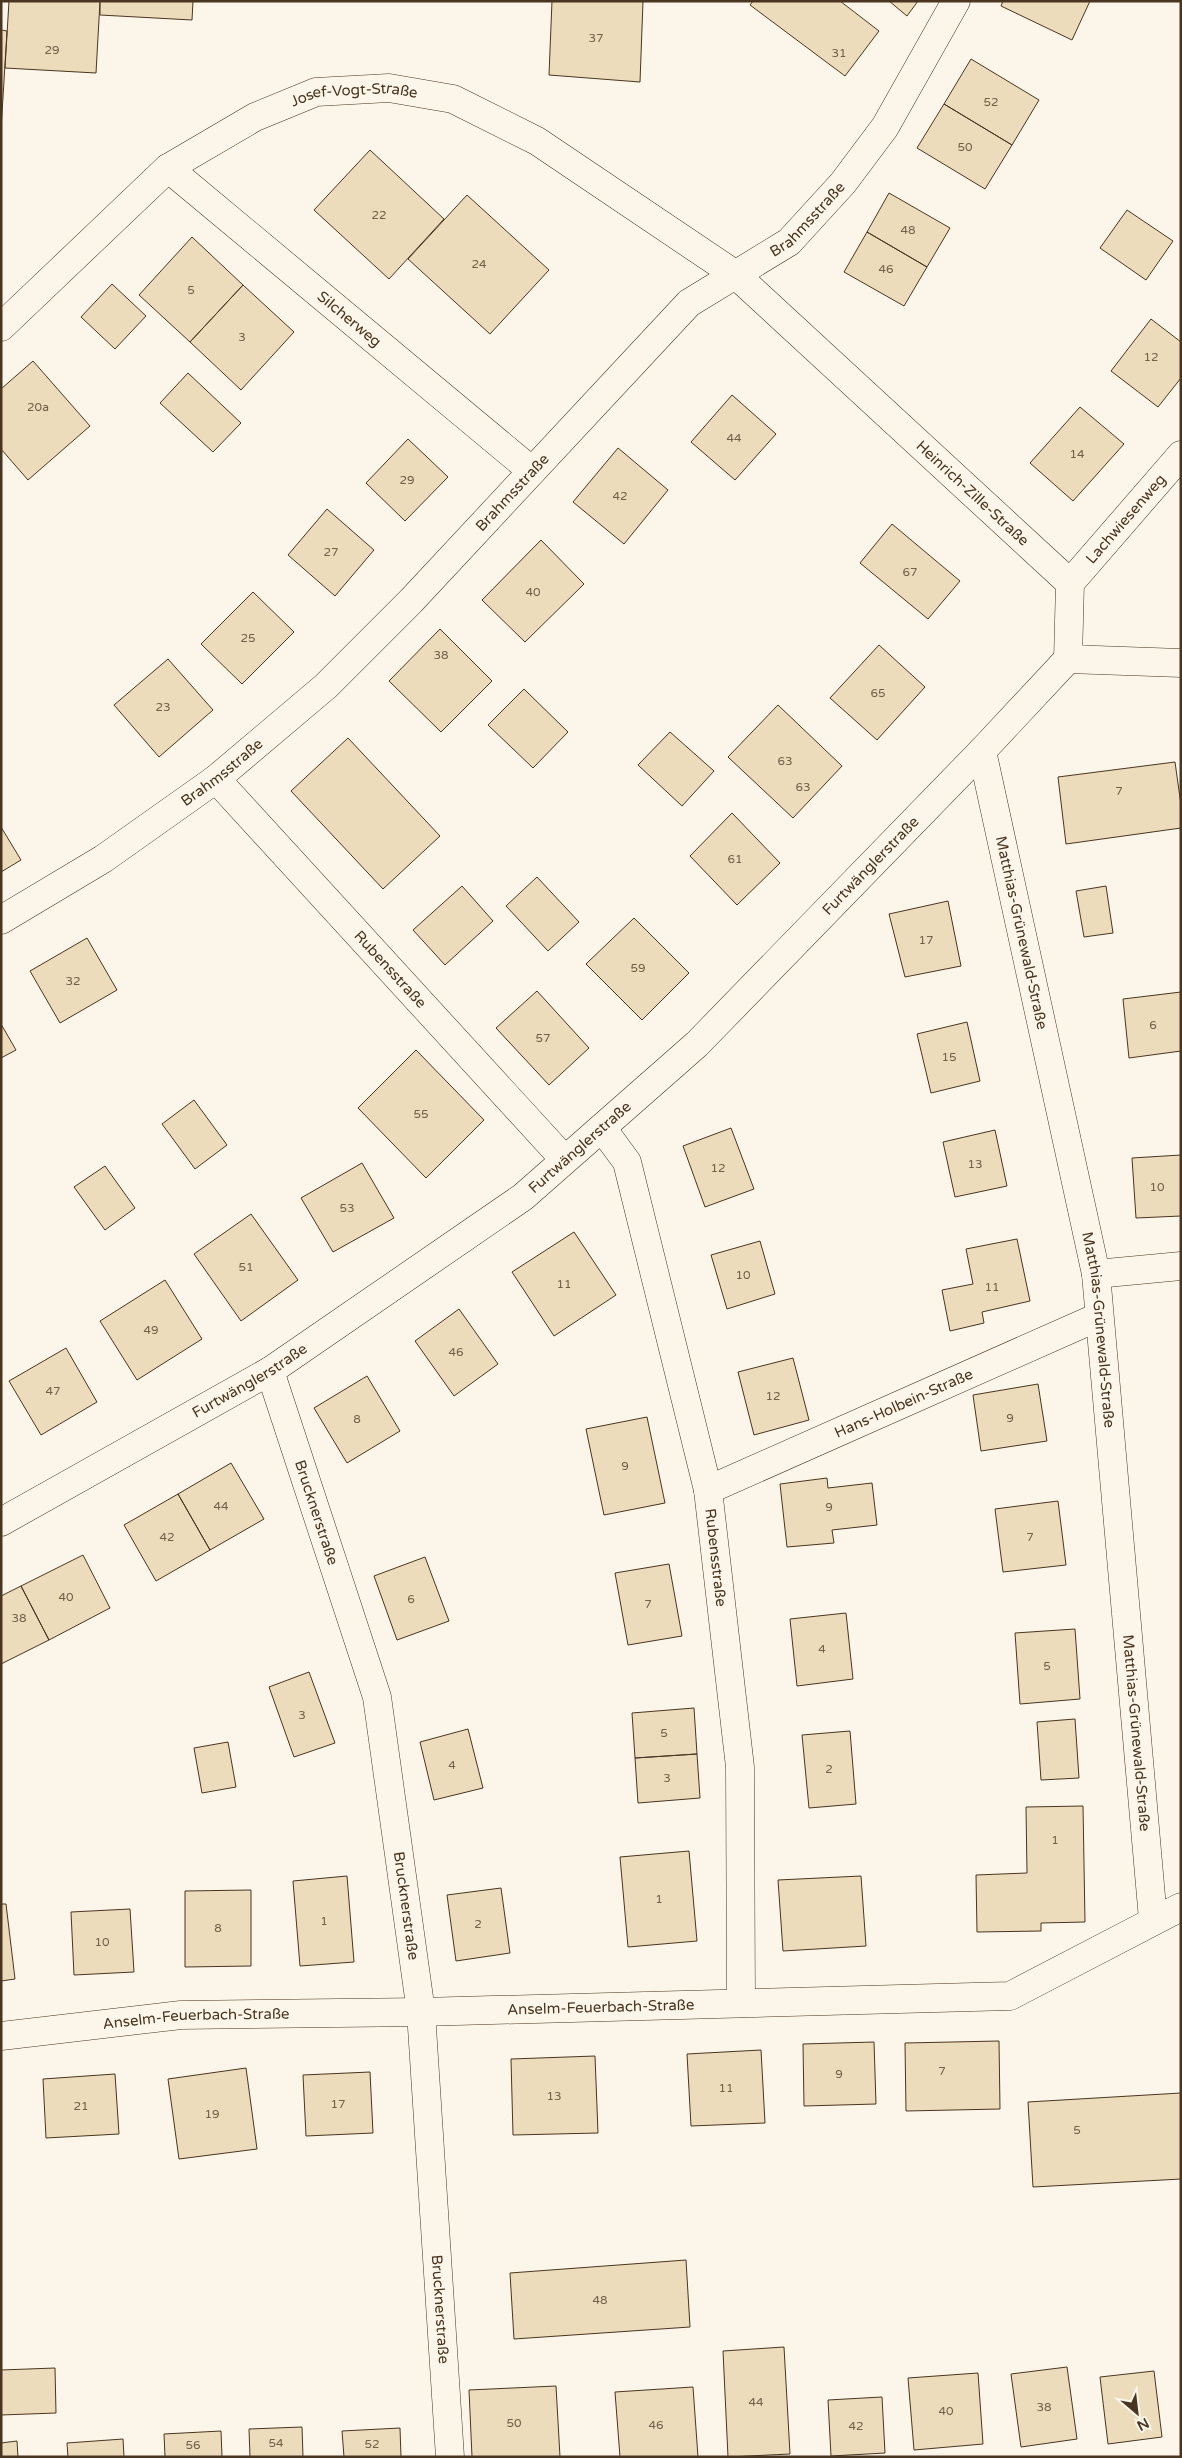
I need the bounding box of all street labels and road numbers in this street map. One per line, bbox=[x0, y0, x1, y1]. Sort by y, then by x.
street label: Josef-Vogt-Straße bbox=[288, 79, 419, 111]
street label: Brahmsstraße bbox=[766, 178, 849, 261]
street label: Silcherweg bbox=[314, 287, 385, 351]
street label: Heinrich-Zille-Straße bbox=[912, 437, 1033, 550]
street label: Brahmsstraße bbox=[472, 450, 553, 535]
street label: Lachwiesenweg bbox=[1082, 470, 1169, 567]
street label: Brahmsstraße bbox=[177, 734, 266, 810]
street label: Furtwänglerstraße bbox=[818, 813, 922, 919]
street label: Matthias-Grünewald-Straße bbox=[992, 834, 1051, 1031]
street label: Rubensstraße bbox=[350, 927, 430, 1012]
street label: Furtwänglerstraße bbox=[525, 1097, 635, 1197]
street label: Matthias-Grünewald-Straße bbox=[1078, 1230, 1119, 1429]
street label: Furtwänglerstraße bbox=[189, 1339, 310, 1422]
street label: Hans-Holbein-Straße bbox=[832, 1365, 976, 1442]
street label: Brucknerstraße bbox=[291, 1458, 342, 1567]
street label: Rubensstraße bbox=[701, 1507, 730, 1608]
street label: Matthias-Grünewald-Straße bbox=[1119, 1634, 1154, 1832]
street label: Brucknerstraße bbox=[390, 1850, 423, 1961]
street label: Anselm-Feuerbach-Straße bbox=[507, 1996, 695, 2019]
street label: Anselm-Feuerbach-Straße bbox=[102, 2005, 290, 2033]
street label: Brucknerstraße bbox=[428, 2254, 453, 2364]

